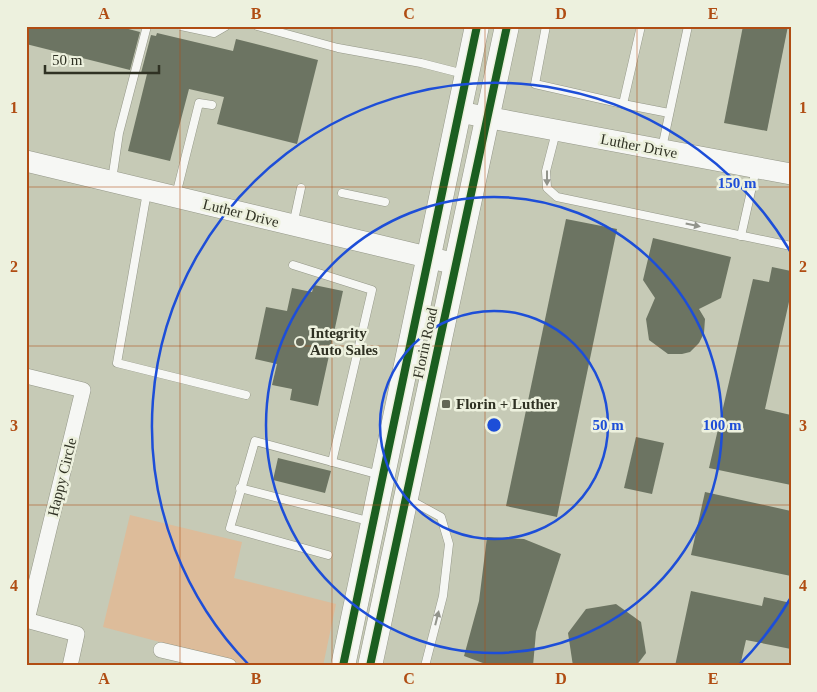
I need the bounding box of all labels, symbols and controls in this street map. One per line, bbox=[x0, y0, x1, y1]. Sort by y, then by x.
text: A bbox=[98, 5, 110, 22]
text: B bbox=[251, 5, 262, 22]
text: C bbox=[403, 5, 415, 22]
text: D bbox=[555, 5, 567, 22]
text: E bbox=[708, 5, 718, 22]
scale bar bbox=[45, 42, 159, 74]
text: 50 m bbox=[52, 52, 83, 68]
text: 1 bbox=[10, 99, 18, 116]
text: 1 bbox=[799, 99, 807, 116]
street label: Luther Drive bbox=[599, 131, 679, 161]
one-way arrow bbox=[543, 170, 551, 186]
text: 150 m bbox=[718, 175, 757, 191]
street label: Luther Drive bbox=[201, 196, 281, 230]
one-way arrow bbox=[685, 222, 701, 230]
text: 2 bbox=[10, 258, 18, 275]
text: 2 bbox=[799, 258, 807, 275]
street label: Florin Road bbox=[410, 306, 440, 380]
place label: Integrity Auto Sales bbox=[310, 325, 378, 358]
marker: Integrity Auto Sales bbox=[294, 336, 306, 348]
place label: Florin + Luther bbox=[456, 396, 557, 412]
marker: Florin + Luther bbox=[440, 398, 452, 410]
centre of rings bbox=[485, 416, 503, 434]
text: 3 bbox=[10, 417, 18, 434]
text: 50 m bbox=[592, 417, 624, 433]
text: 100 m bbox=[703, 417, 742, 433]
text: 3 bbox=[799, 417, 807, 434]
street label: Happy Circle bbox=[45, 436, 80, 518]
text: 4 bbox=[10, 577, 18, 594]
text: 4 bbox=[799, 577, 807, 594]
one-way arrow bbox=[433, 611, 441, 626]
text: A bbox=[98, 670, 110, 687]
text: B bbox=[251, 670, 262, 687]
text: C bbox=[403, 670, 415, 687]
text: D bbox=[555, 670, 567, 687]
text: E bbox=[708, 670, 718, 687]

